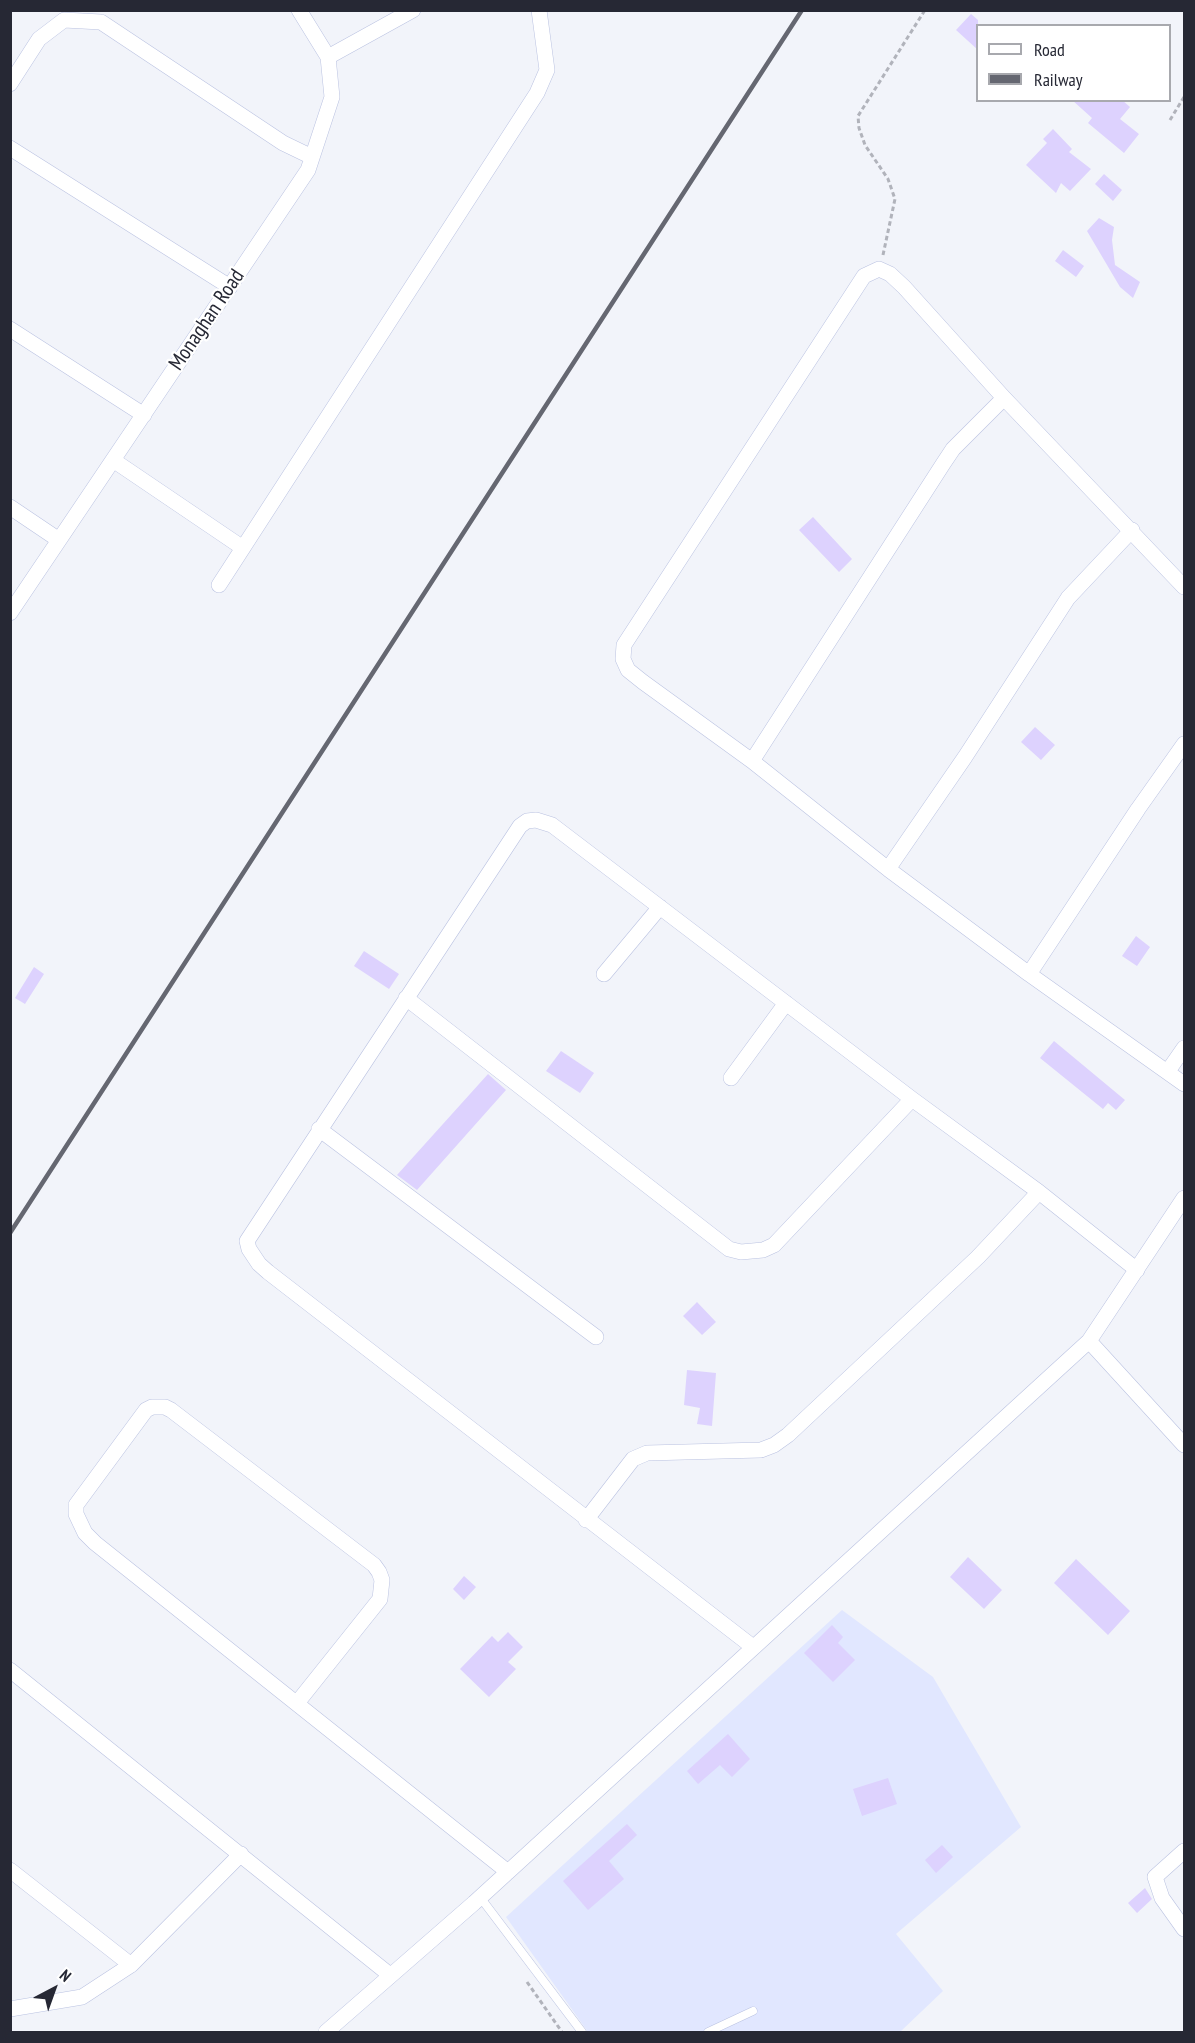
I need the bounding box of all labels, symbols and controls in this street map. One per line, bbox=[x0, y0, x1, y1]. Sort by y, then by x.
legend bbox=[976, 24, 1171, 102]
text: Road bbox=[1034, 38, 1065, 61]
text: Railway bbox=[1034, 68, 1083, 91]
street label: Monaghan Road bbox=[164, 265, 250, 375]
north arrow bbox=[24, 1959, 84, 2019]
text: N bbox=[56, 1965, 76, 1986]

